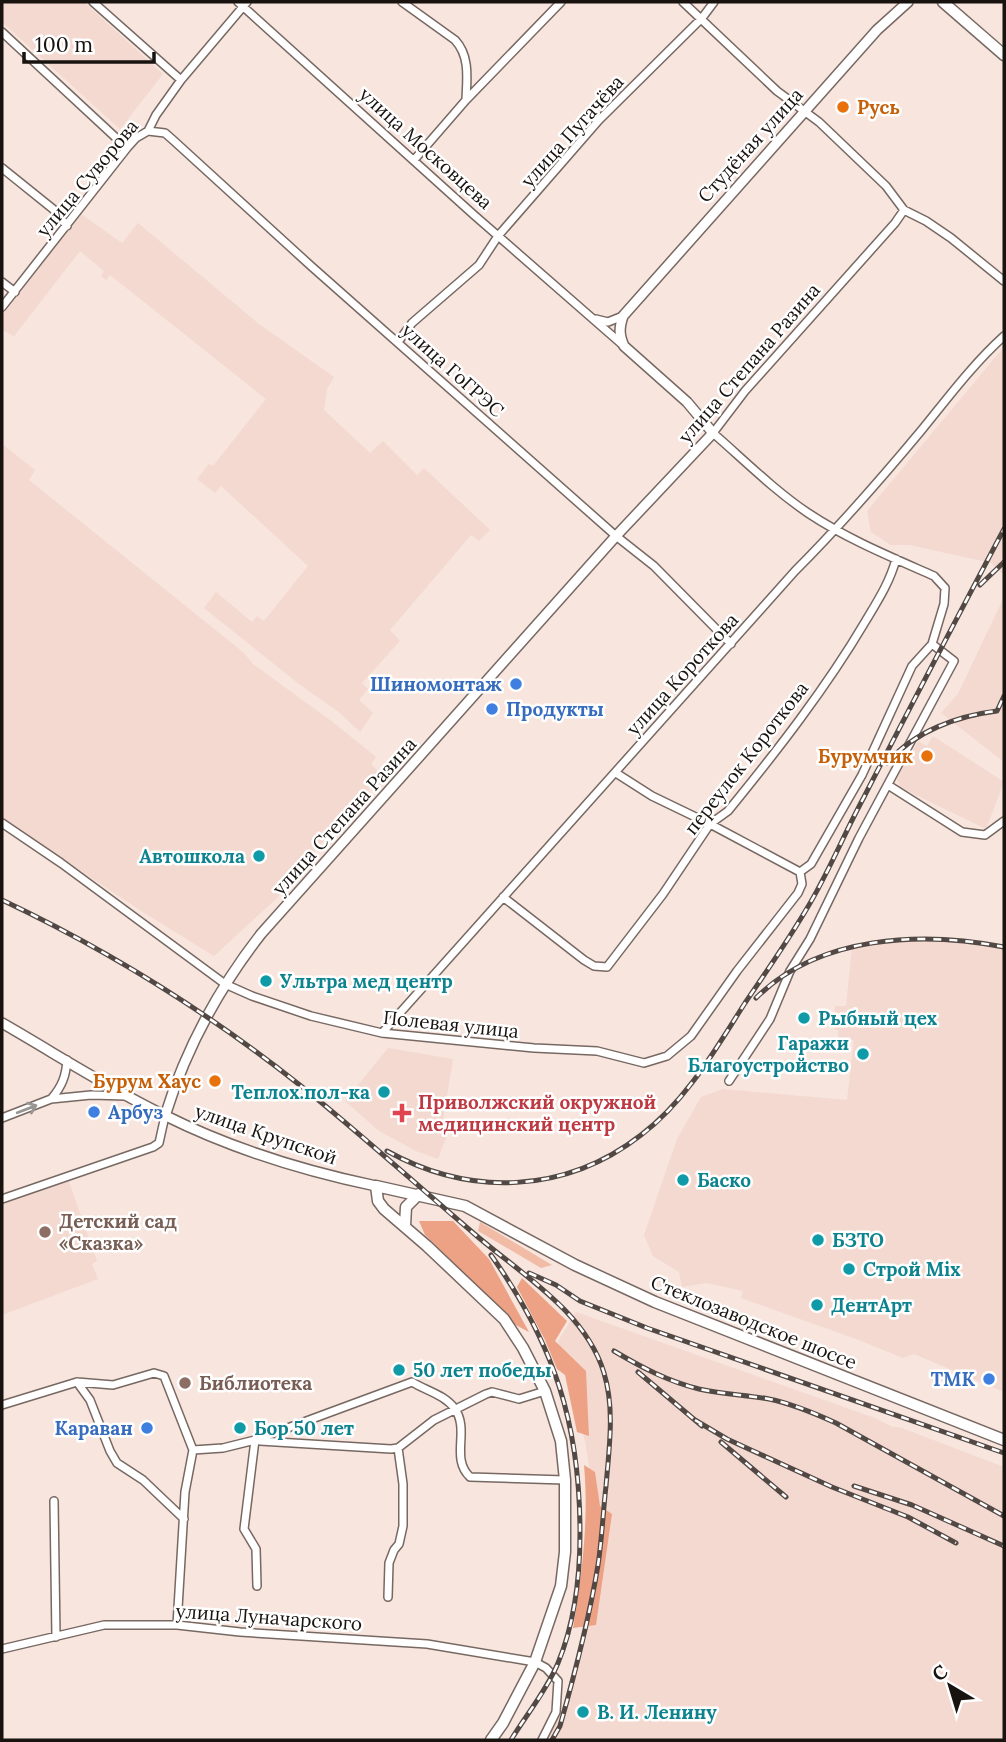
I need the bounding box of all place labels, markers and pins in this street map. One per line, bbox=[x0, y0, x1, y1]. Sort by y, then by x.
place label: Русь bbox=[857, 95, 900, 119]
marker: Русь bbox=[835, 99, 851, 115]
place label: Шиномонтаж bbox=[370, 672, 502, 696]
marker: Шиномонтаж bbox=[508, 676, 524, 692]
place label: Продукты bbox=[506, 697, 604, 721]
marker: Продукты bbox=[484, 701, 500, 717]
place label: Бурумчик bbox=[818, 744, 913, 768]
marker: Бурумчик bbox=[919, 748, 935, 764]
place label: Автошкола bbox=[139, 844, 245, 868]
marker: Автошкола bbox=[251, 848, 267, 864]
place label: Ультра мед центр bbox=[280, 969, 453, 993]
marker: Ультра мед центр bbox=[258, 973, 274, 989]
place label: Рыбный цех bbox=[818, 1006, 938, 1030]
marker: Рыбный цех bbox=[796, 1010, 812, 1026]
place label: Гаражи Благоустройство bbox=[687, 1031, 849, 1077]
marker: Гаражи Благоустройство bbox=[855, 1046, 871, 1062]
place label: Бурум Хаус bbox=[93, 1069, 201, 1093]
marker: Бурум Хаус bbox=[207, 1073, 223, 1089]
place label: Теплох.пол-ка bbox=[231, 1080, 370, 1104]
marker: Теплох.пол-ка bbox=[376, 1084, 392, 1100]
place label: Приволжский окружной медицинский центр bbox=[418, 1090, 656, 1136]
place label: Арбуз bbox=[108, 1100, 163, 1124]
marker: Приволжский окружной медицинский центр bbox=[392, 1103, 412, 1123]
marker: Арбуз bbox=[86, 1104, 102, 1120]
place label: Баско bbox=[697, 1168, 751, 1192]
marker: Баско bbox=[675, 1172, 691, 1188]
place label: Детский сад «Сказка» bbox=[59, 1209, 177, 1255]
marker: Детский сад «Сказка» bbox=[37, 1224, 53, 1240]
place label: БЗТО bbox=[832, 1228, 884, 1252]
marker: БЗТО bbox=[810, 1232, 826, 1248]
place label: Строй Mix bbox=[863, 1257, 961, 1281]
marker: Строй Mix bbox=[841, 1261, 857, 1277]
place label: ДентАрт bbox=[831, 1293, 912, 1317]
marker: ДентАрт bbox=[809, 1297, 825, 1313]
place label: 50 лет победы bbox=[413, 1358, 552, 1382]
marker: 50 лет победы bbox=[391, 1362, 407, 1378]
place label: ТМК bbox=[931, 1367, 975, 1391]
place label: Библиотека bbox=[199, 1371, 312, 1395]
marker: ТМК bbox=[981, 1371, 997, 1387]
marker: Библиотека bbox=[177, 1375, 193, 1391]
place label: Караван bbox=[55, 1416, 133, 1440]
place label: Бор 50 лет bbox=[254, 1416, 354, 1440]
marker: Караван bbox=[139, 1420, 155, 1436]
marker: Бор 50 лет bbox=[232, 1420, 248, 1436]
place label: В. И. Ленину bbox=[597, 1700, 717, 1724]
marker: В. И. Ленину bbox=[575, 1704, 591, 1720]

